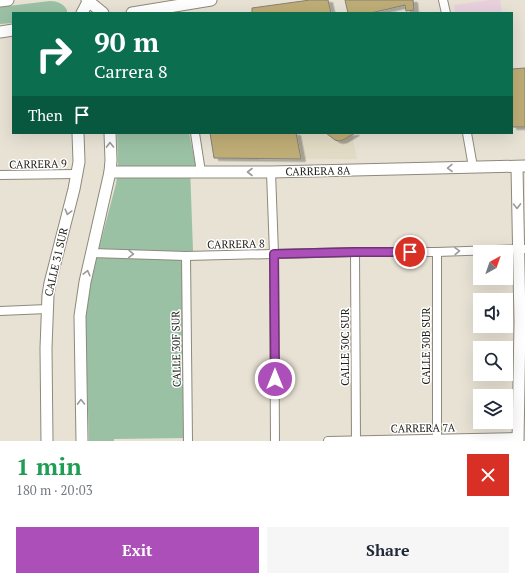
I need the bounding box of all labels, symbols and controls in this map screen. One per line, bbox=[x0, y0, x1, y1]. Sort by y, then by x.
text: 90 m bbox=[94, 23, 159, 60]
icon: right bbox=[28, 28, 80, 80]
text: Carrera 8 bbox=[94, 59, 168, 83]
icon: arrive bbox=[71, 104, 93, 126]
text: Then bbox=[28, 105, 63, 125]
one-way arrow bbox=[106, 142, 115, 148]
street label: CARRERA 9 bbox=[9, 156, 67, 172]
street label: CARRERA 8A bbox=[285, 163, 351, 179]
one-way arrow bbox=[447, 164, 453, 172]
one-way arrow bbox=[247, 168, 253, 176]
one-way arrow bbox=[513, 203, 521, 209]
one-way arrow bbox=[65, 209, 73, 215]
street label: CALLE 31 SUR bbox=[41, 226, 71, 298]
pin bbox=[393, 235, 427, 269]
street label: CARRERA 8 bbox=[207, 236, 265, 252]
icon: arrive bbox=[399, 241, 421, 263]
north arrow bbox=[473, 245, 513, 285]
map controls bbox=[473, 245, 513, 429]
one-way arrow bbox=[454, 247, 460, 256]
one-way arrow bbox=[128, 250, 134, 258]
one-way arrow bbox=[82, 269, 90, 276]
button: sound bbox=[473, 293, 513, 333]
street label: CALLE 30C SUR bbox=[338, 308, 352, 386]
street label: CALLE 30B SUR bbox=[419, 308, 433, 384]
street label: CALLE 30F SUR bbox=[168, 311, 184, 387]
button: search bbox=[473, 341, 513, 381]
position arrow bbox=[254, 358, 296, 400]
button: layers bbox=[473, 389, 513, 429]
one-way arrow bbox=[77, 399, 85, 405]
street label: CARRERA 7A bbox=[391, 420, 456, 436]
text: 1 min bbox=[16, 450, 82, 482]
button: close bbox=[467, 454, 509, 496]
text: 180 m · 20:03 bbox=[16, 481, 93, 499]
button: Exit bbox=[16, 527, 259, 573]
button: Share bbox=[267, 527, 509, 573]

